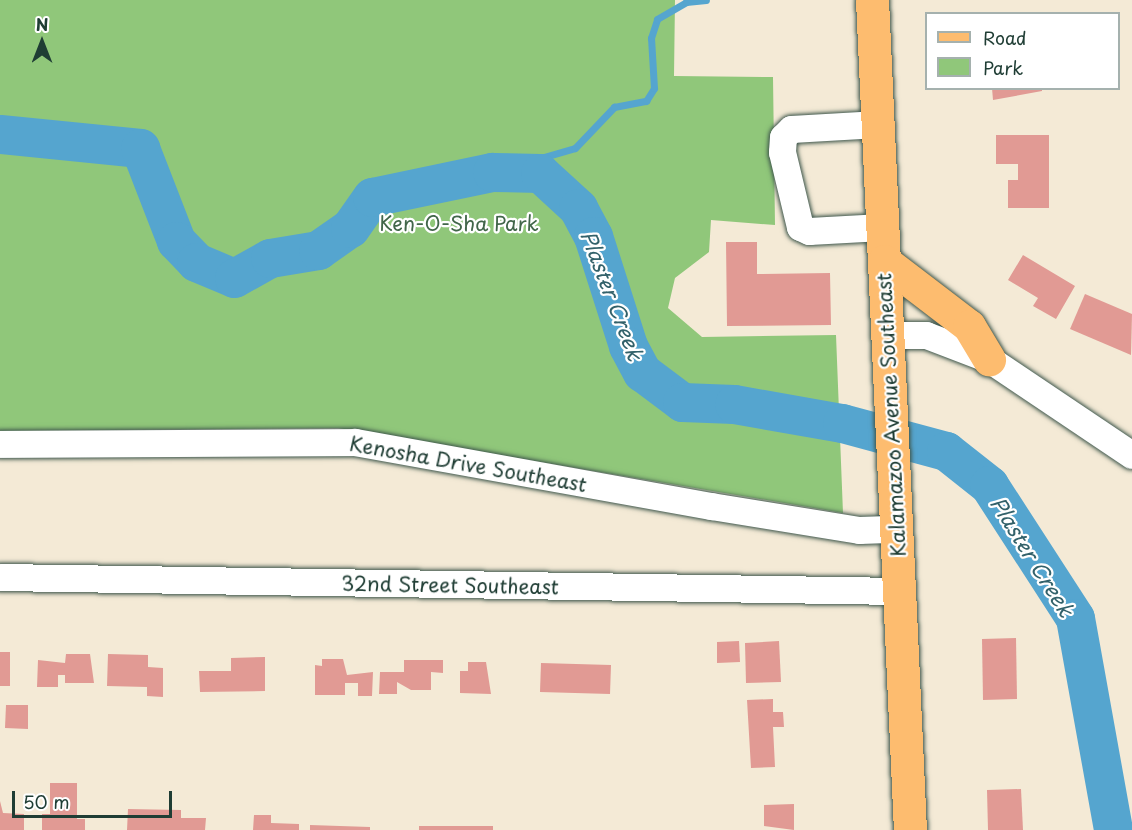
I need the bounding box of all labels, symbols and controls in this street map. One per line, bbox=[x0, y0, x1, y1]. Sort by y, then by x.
north arrow bbox=[12, 12, 72, 72]
text: N bbox=[36, 12, 48, 36]
legend bbox=[925, 12, 1120, 90]
text: Road bbox=[983, 24, 1027, 51]
text: Park bbox=[983, 54, 1023, 81]
park label: Ken-O-Sha Park bbox=[380, 211, 538, 235]
water label: Plaster Creek bbox=[576, 225, 650, 365]
street label: Kalamazoo Avenue Southeast bbox=[872, 273, 910, 557]
street label: Kenosha Drive Southeast bbox=[348, 431, 588, 497]
water label: Plaster Creek bbox=[985, 490, 1081, 622]
street label: 32nd Street Southeast bbox=[341, 571, 559, 599]
scale bar bbox=[15, 779, 176, 817]
text: 50 m bbox=[23, 788, 70, 815]

